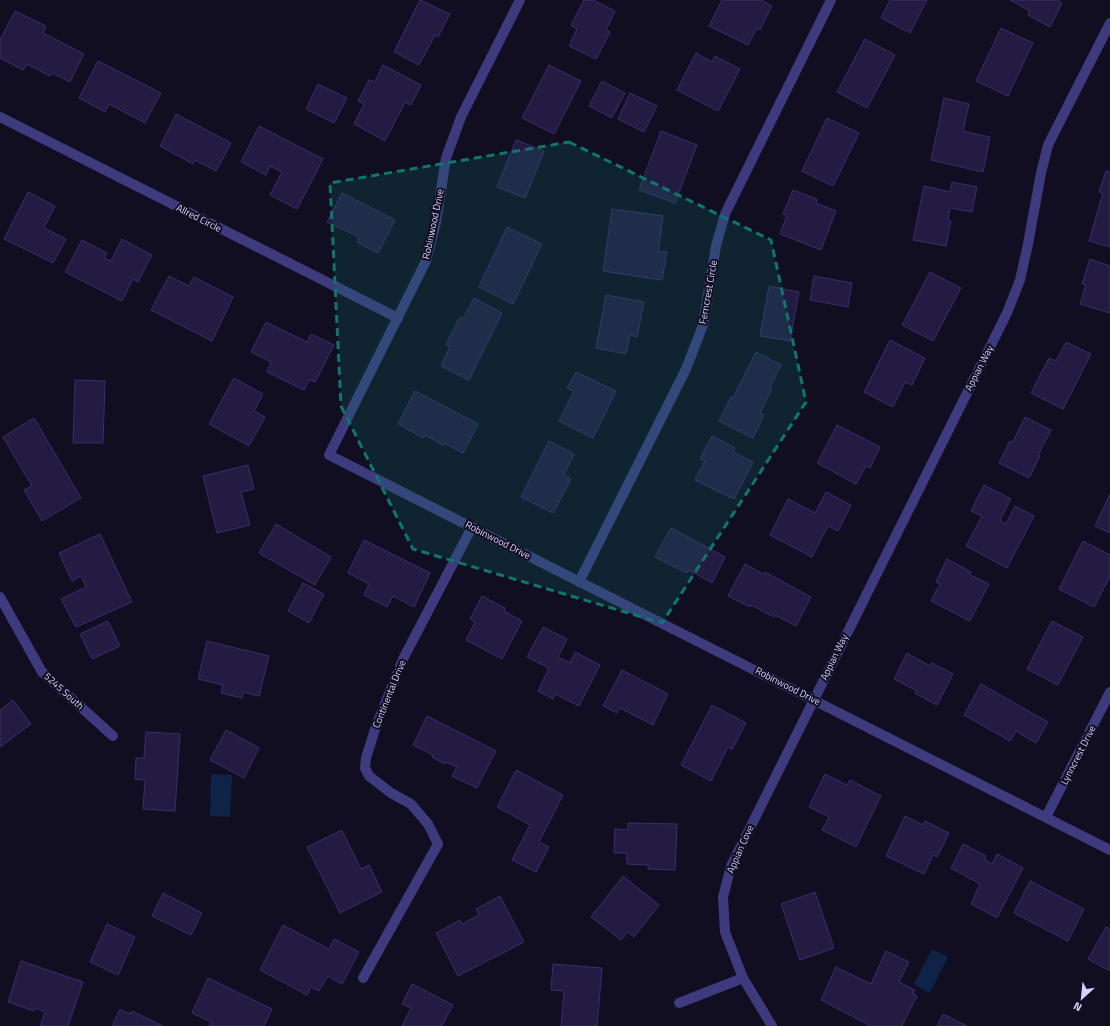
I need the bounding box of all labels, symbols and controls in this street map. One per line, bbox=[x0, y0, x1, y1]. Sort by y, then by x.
street label: Robinwood Drive bbox=[418, 187, 448, 261]
street label: Allred Circle bbox=[174, 200, 224, 236]
street label: Ferncrest Circle bbox=[695, 259, 721, 325]
street label: Appian Way bbox=[961, 342, 997, 394]
street label: Robinwood Drive bbox=[463, 517, 533, 563]
street label: Appian Way bbox=[816, 631, 852, 683]
street label: Continental Drive bbox=[368, 658, 410, 730]
street label: Robinwood Drive bbox=[753, 663, 823, 709]
street label: 5245 South bbox=[41, 669, 87, 713]
street label: Lynncrest Drive bbox=[1057, 723, 1099, 787]
street label: Appian Cove bbox=[723, 822, 757, 876]
north arrow bbox=[1062, 978, 1102, 1018]
text: N bbox=[1070, 998, 1084, 1016]

